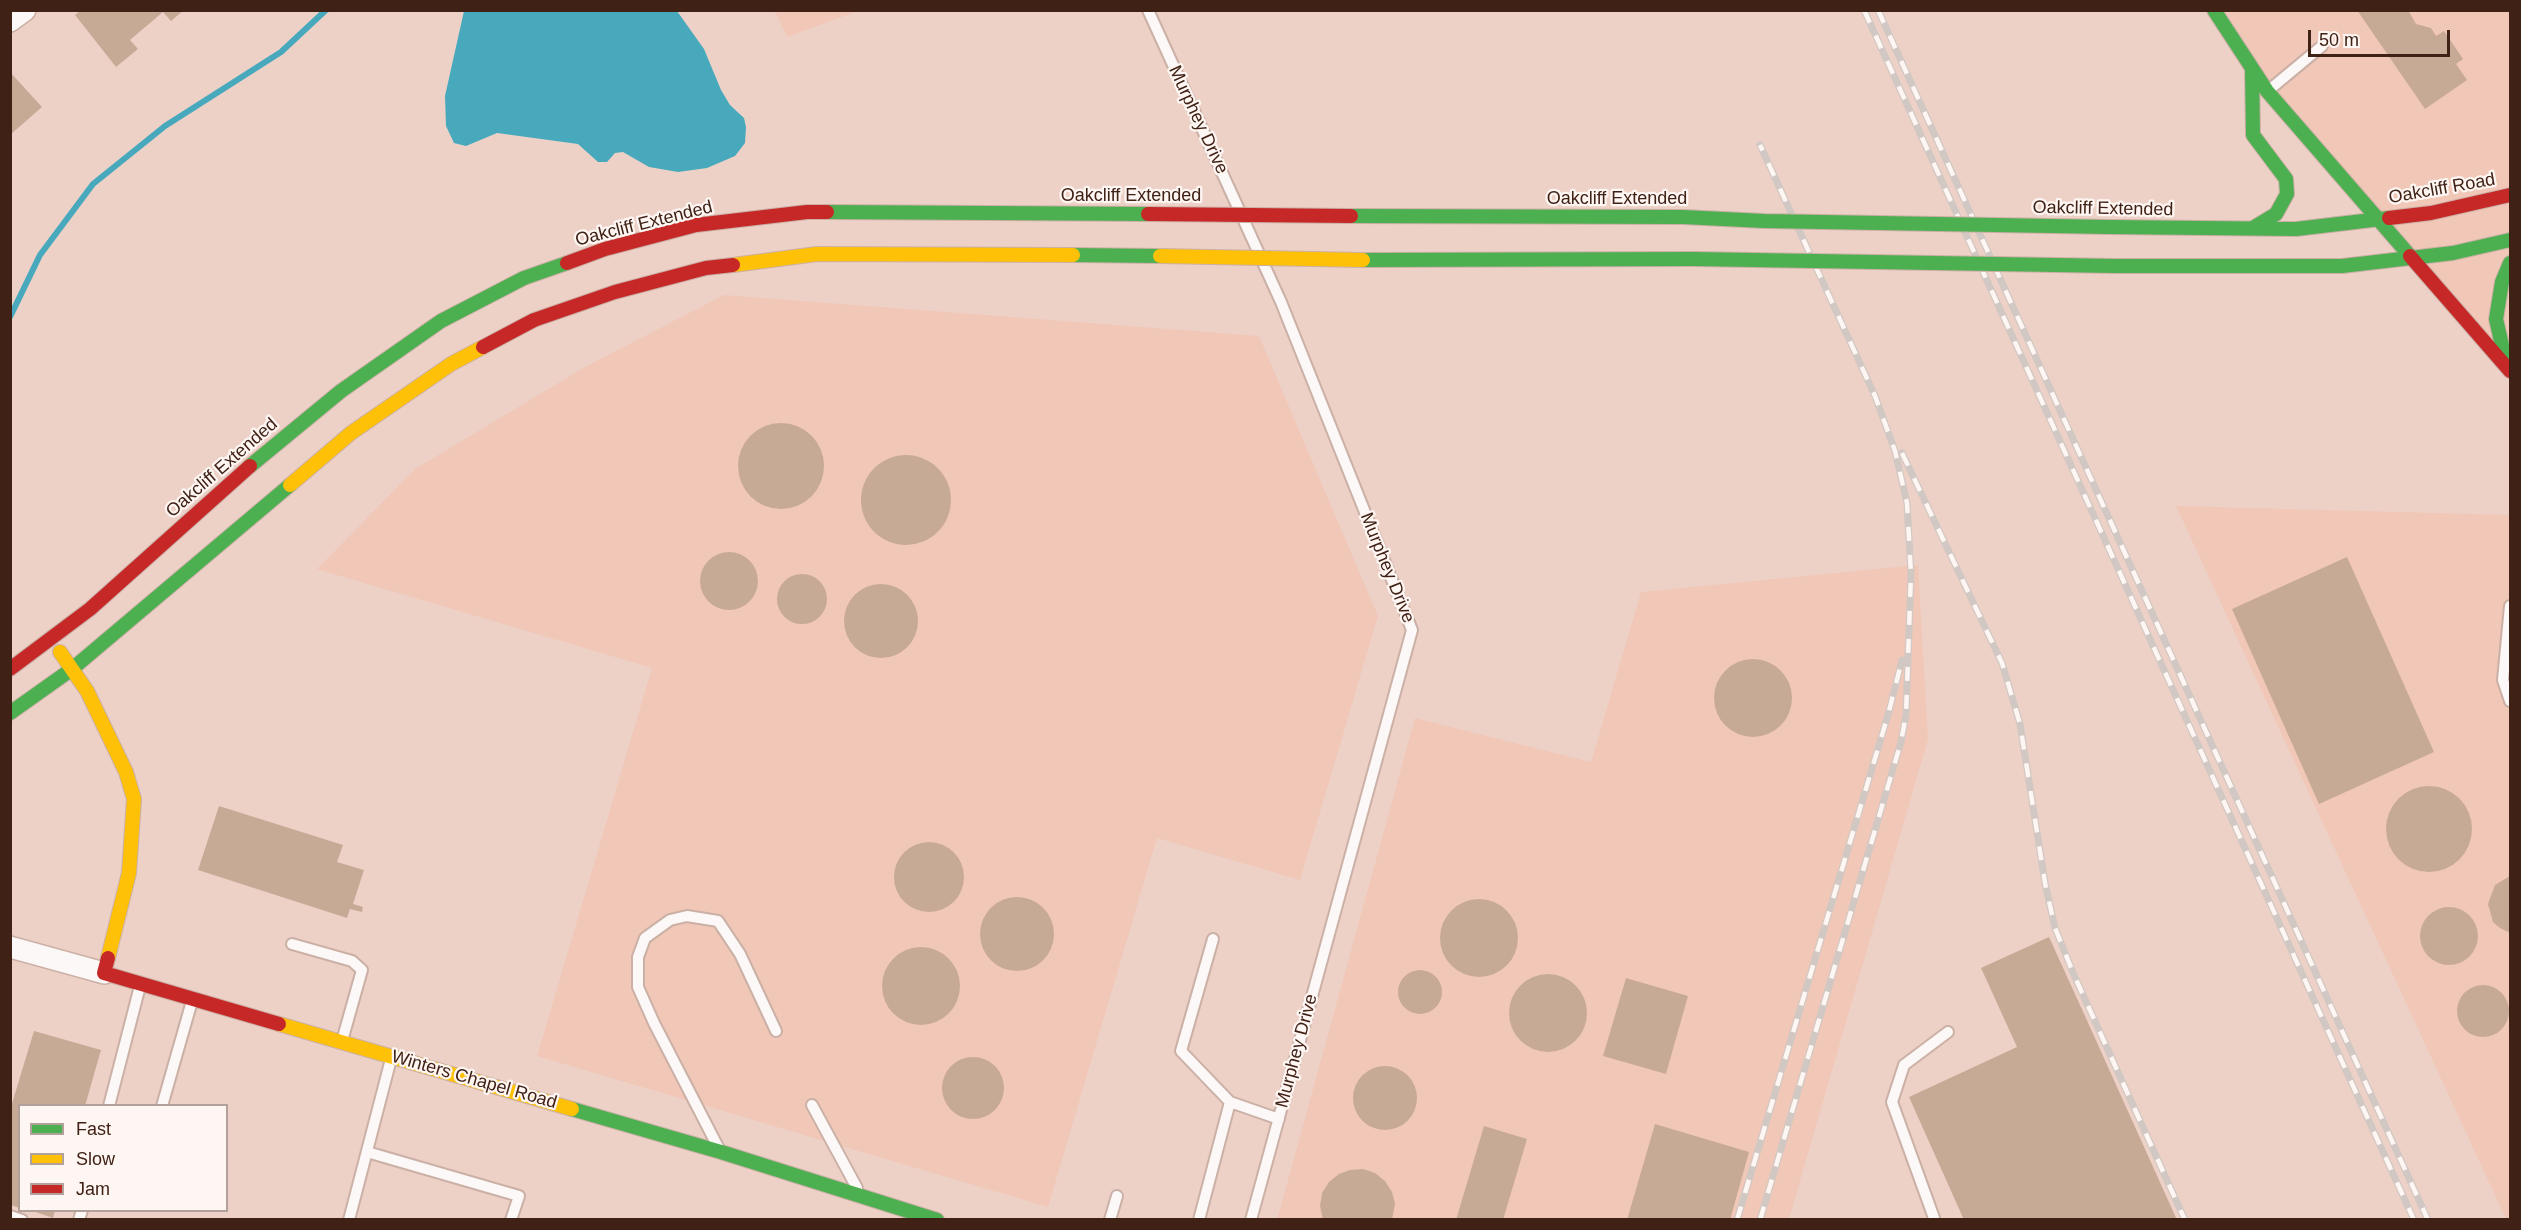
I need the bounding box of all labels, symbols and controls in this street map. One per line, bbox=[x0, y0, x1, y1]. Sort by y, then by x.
scale bar bbox=[2311, 18, 2454, 56]
text: 50 m bbox=[2319, 30, 2359, 50]
street label: Murphey Drive bbox=[1163, 62, 1233, 178]
street label: Oakcliff Road bbox=[2387, 169, 2497, 209]
street label: Oakcliff Extended bbox=[1061, 185, 1201, 207]
street label: Oakcliff Extended bbox=[1547, 188, 1687, 210]
street label: Oakcliff Extended bbox=[573, 196, 715, 252]
street label: Oakcliff Extended bbox=[2032, 197, 2174, 221]
street label: Oakcliff Extended bbox=[162, 414, 282, 522]
street label: Murphey Drive bbox=[1355, 510, 1419, 626]
street label: Murphey Drive bbox=[1271, 992, 1323, 1110]
street label: Winters Chapel Road bbox=[389, 1046, 559, 1114]
legend bbox=[18, 1104, 228, 1212]
text: Fast bbox=[76, 1119, 111, 1139]
text: Slow bbox=[76, 1149, 115, 1169]
text: Jam bbox=[76, 1179, 110, 1199]

